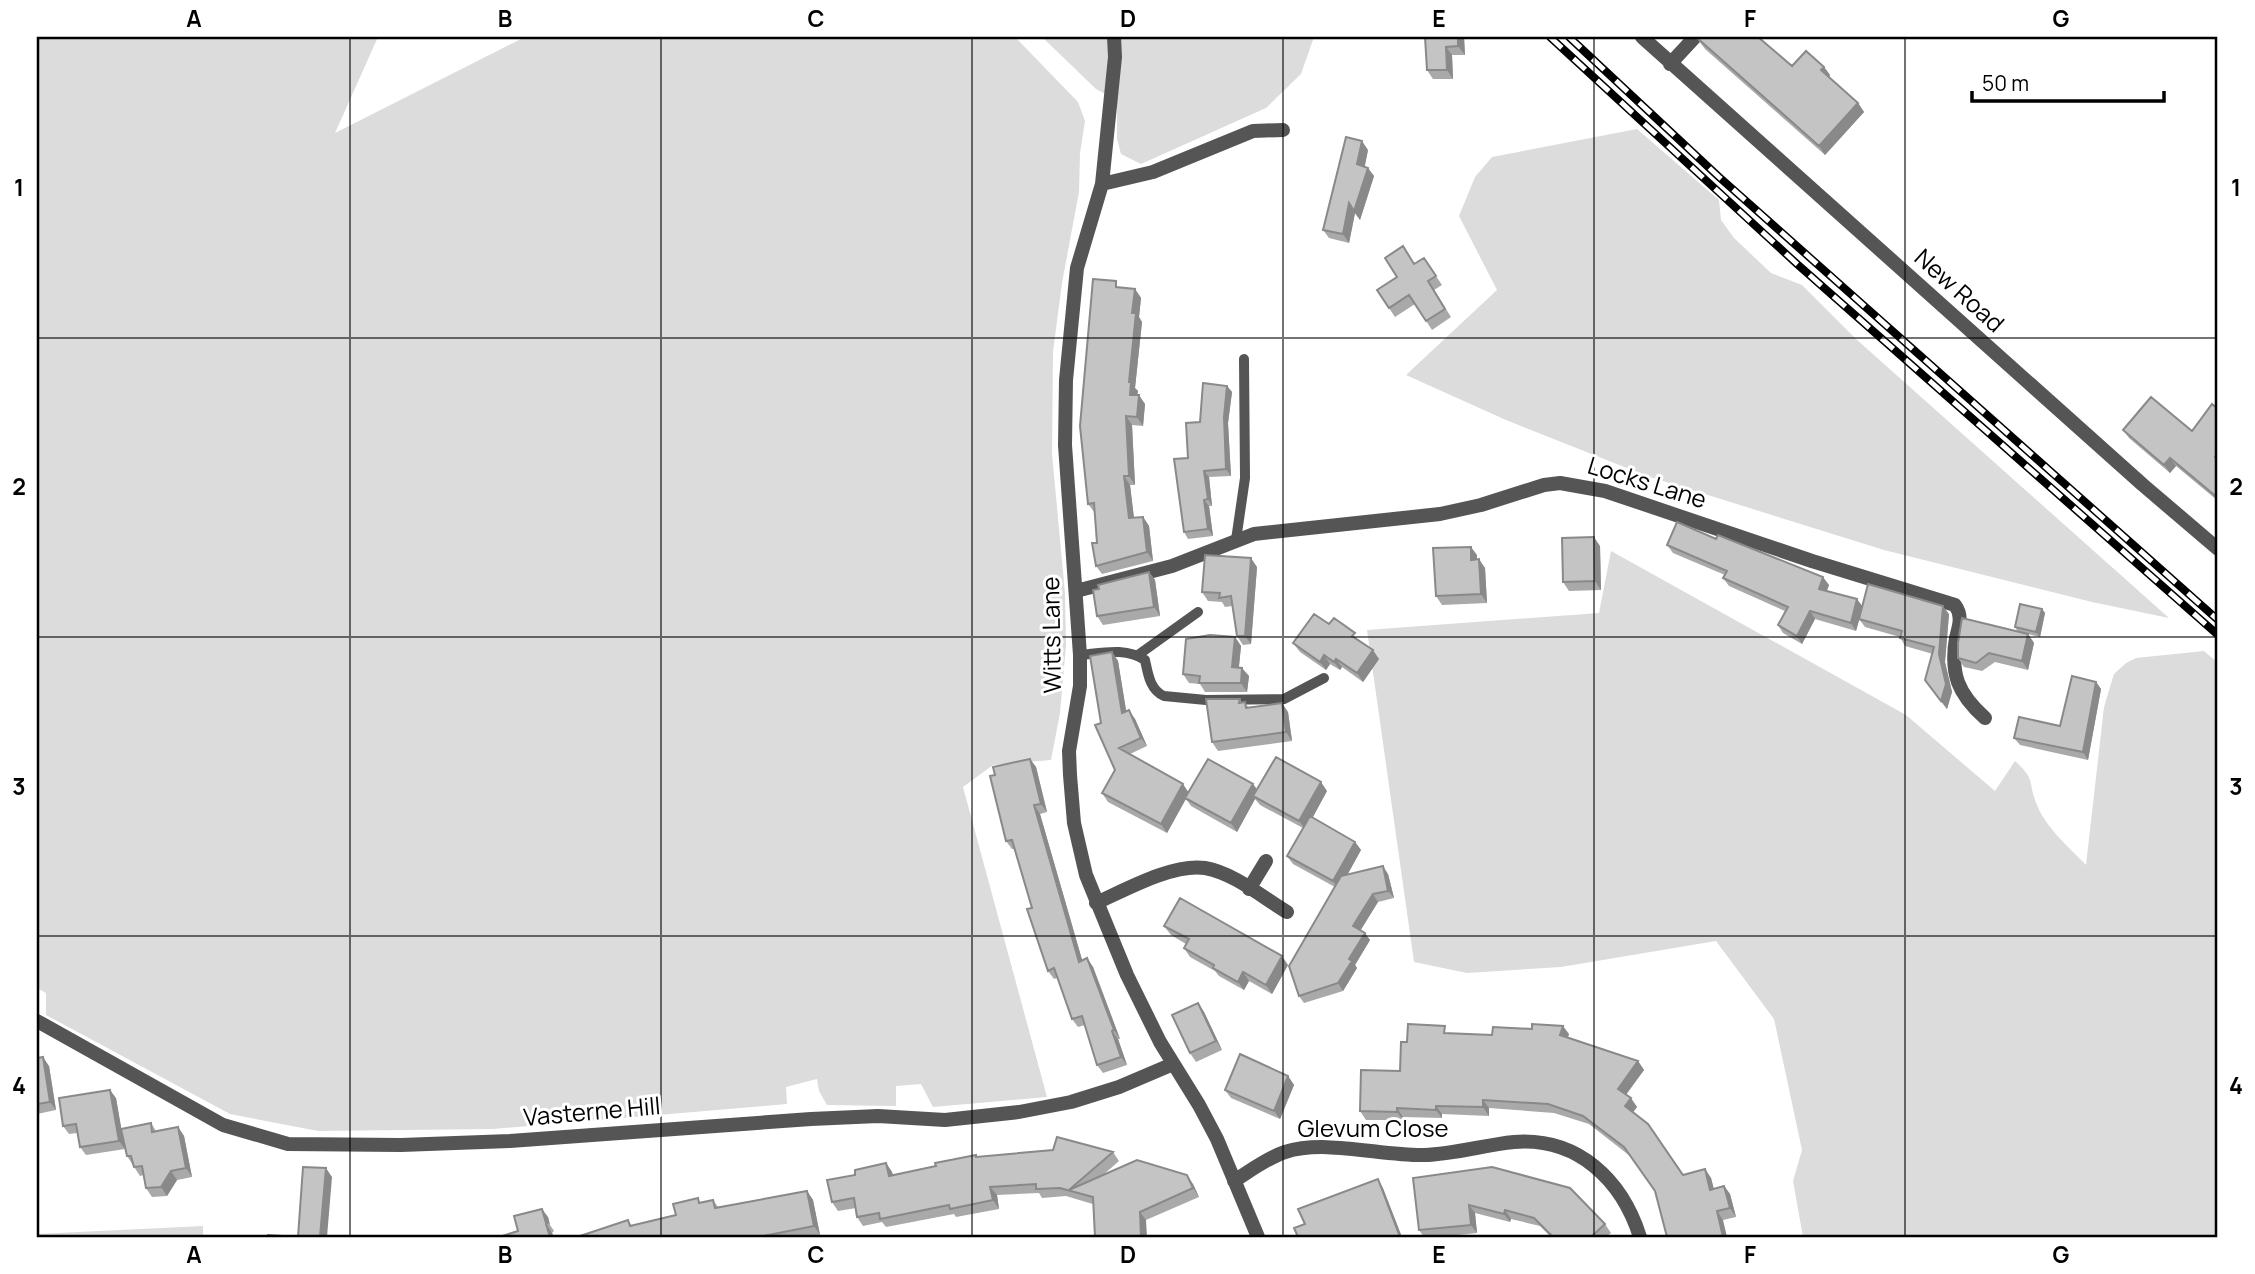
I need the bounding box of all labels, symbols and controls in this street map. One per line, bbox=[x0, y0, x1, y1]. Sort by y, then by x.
text: A bbox=[186, 2, 202, 34]
text: B bbox=[498, 2, 512, 34]
text: C bbox=[808, 2, 825, 34]
text: D bbox=[1120, 2, 1136, 34]
text: E bbox=[1432, 2, 1446, 34]
text: F bbox=[1744, 2, 1756, 34]
text: G bbox=[2053, 2, 2070, 34]
scale bar bbox=[1972, 60, 2164, 104]
text: 50 m bbox=[1982, 69, 2029, 97]
text: 1 bbox=[14, 171, 24, 203]
text: 1 bbox=[2231, 171, 2241, 203]
street label: New Road bbox=[1908, 241, 2012, 339]
street label: Locks Lane bbox=[1584, 448, 1711, 515]
text: 2 bbox=[12, 470, 26, 502]
text: 2 bbox=[2229, 470, 2243, 502]
street label: Witts Lane bbox=[1033, 576, 1068, 694]
text: 3 bbox=[12, 770, 26, 802]
text: 3 bbox=[2229, 770, 2243, 802]
text: 4 bbox=[12, 1069, 26, 1101]
text: 4 bbox=[2229, 1069, 2243, 1101]
street label: Vasterne Hill bbox=[522, 1088, 662, 1133]
street label: Glevum Close bbox=[1297, 1111, 1449, 1144]
text: A bbox=[186, 1238, 202, 1270]
text: B bbox=[498, 1238, 512, 1270]
text: C bbox=[808, 1238, 825, 1270]
text: D bbox=[1120, 1238, 1136, 1270]
text: E bbox=[1432, 1238, 1446, 1270]
text: F bbox=[1744, 1238, 1756, 1270]
text: G bbox=[2053, 1238, 2070, 1270]

